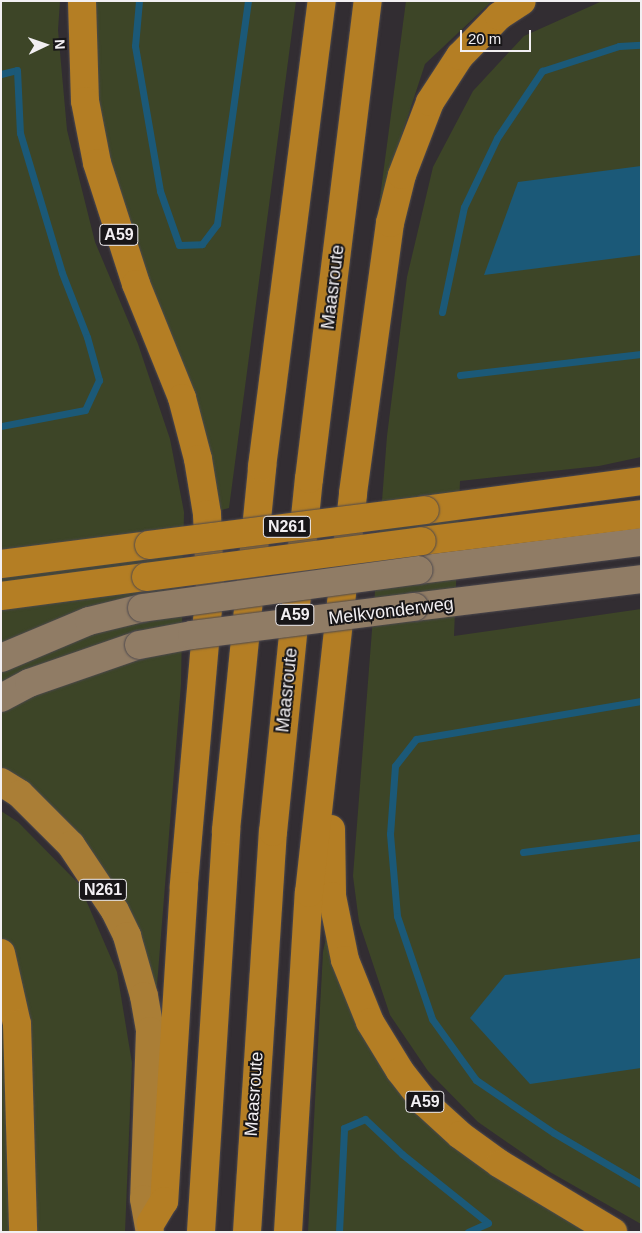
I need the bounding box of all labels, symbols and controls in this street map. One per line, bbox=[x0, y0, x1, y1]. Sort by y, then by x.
north arrow bbox=[20, 20, 70, 70]
scale bar bbox=[462, 20, 533, 52]
text: 20 m bbox=[468, 30, 501, 47]
text: N bbox=[52, 39, 68, 50]
road number: A59 bbox=[99, 222, 139, 248]
street label: Maasroute bbox=[317, 243, 349, 331]
road number: N261 bbox=[262, 514, 312, 540]
street label: Melkvonderweg bbox=[327, 593, 455, 629]
road number: A59 bbox=[275, 602, 315, 628]
street label: Maasroute bbox=[272, 647, 302, 733]
road number: N261 bbox=[78, 876, 128, 904]
street label: Maasroute bbox=[240, 1051, 268, 1137]
road number: A59 bbox=[405, 1088, 445, 1116]

